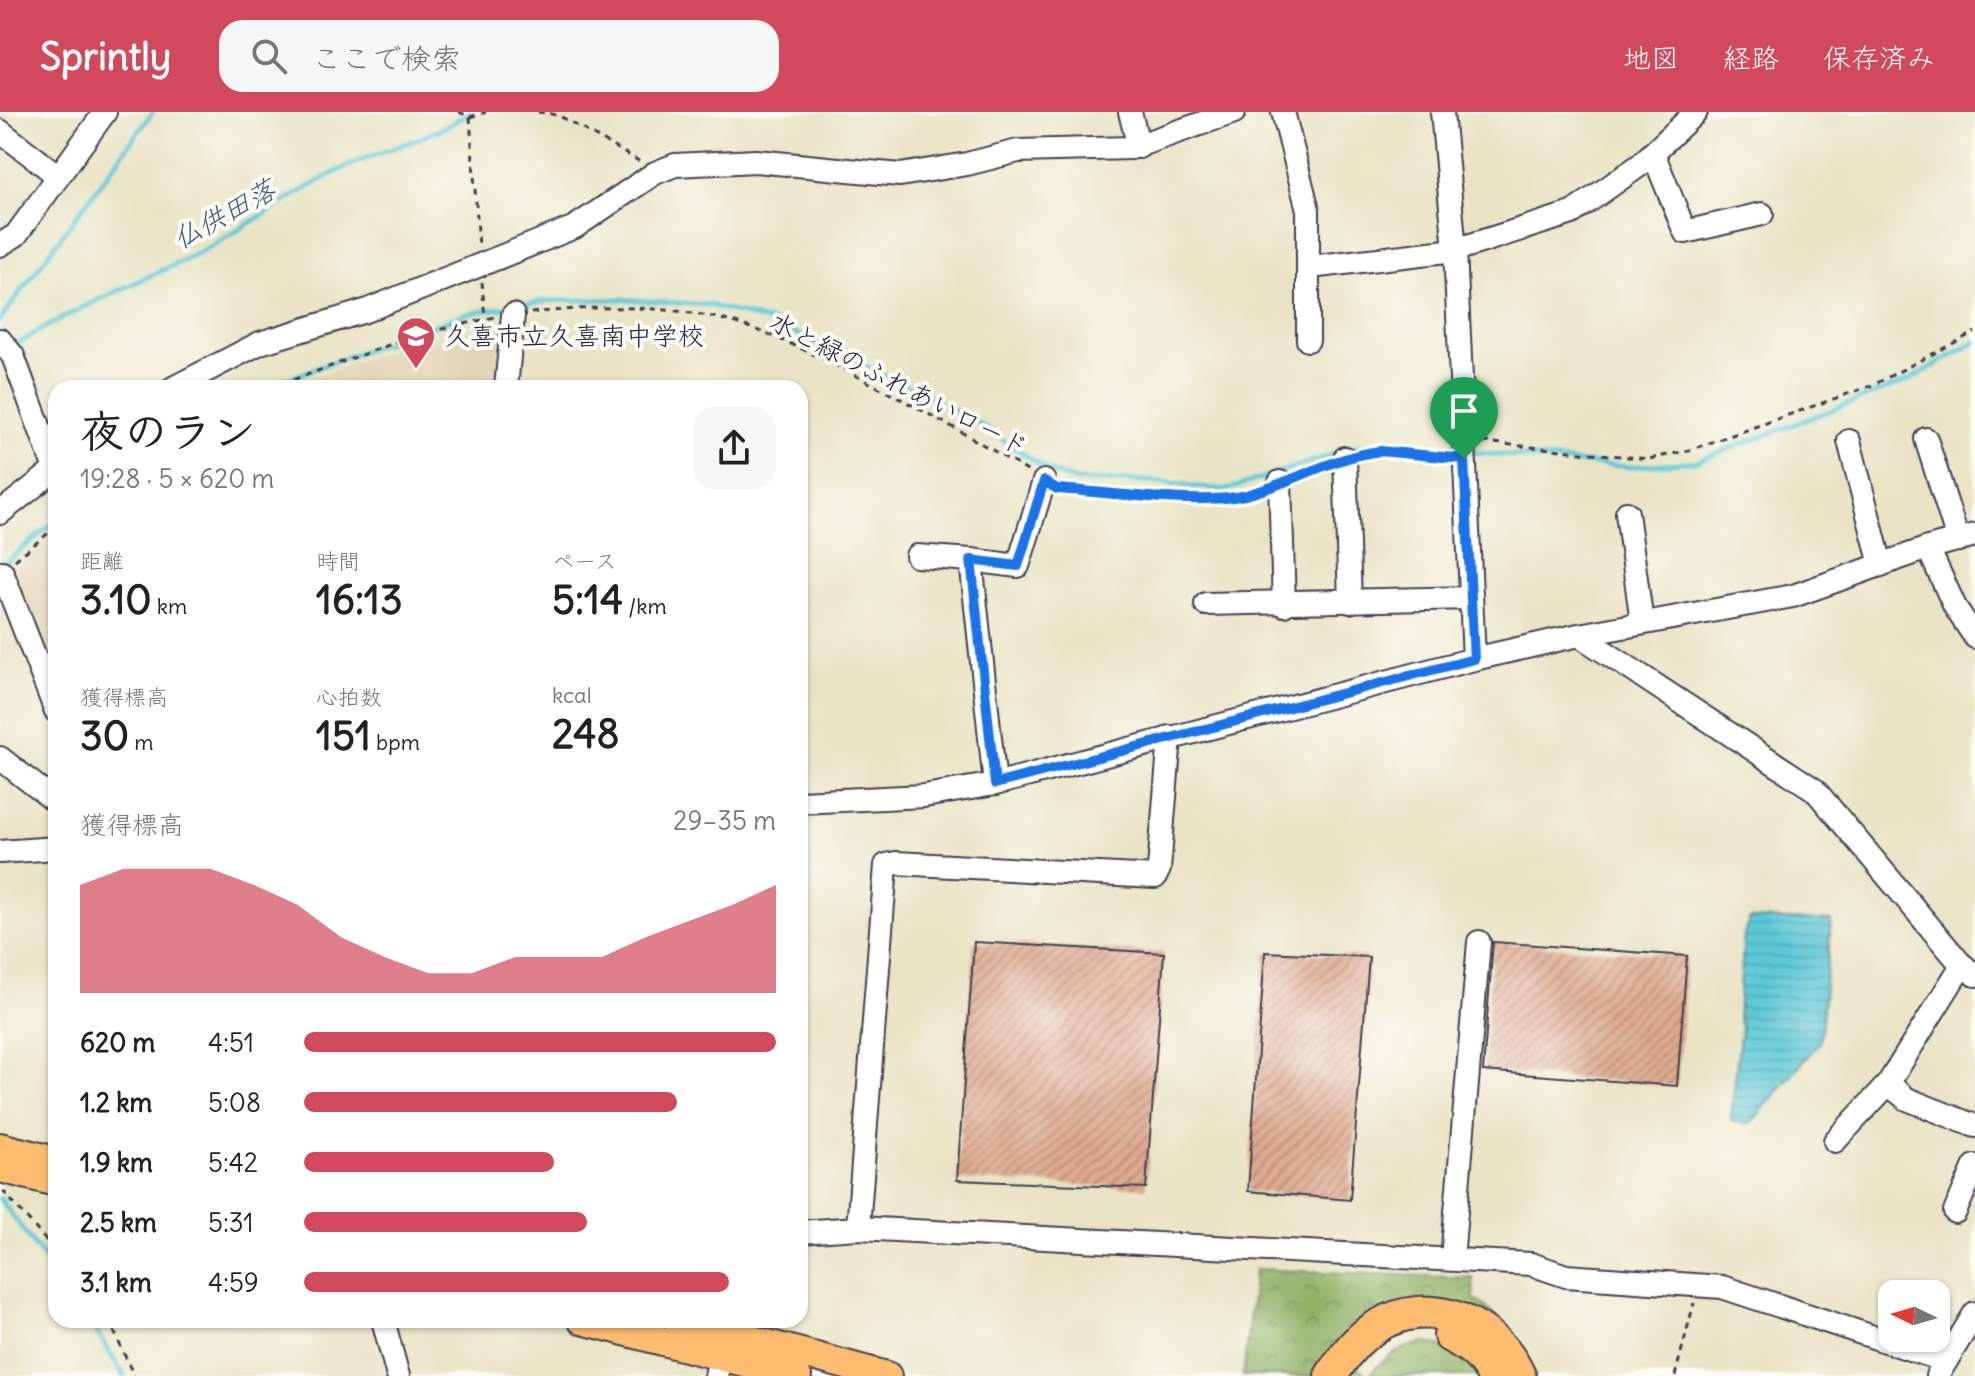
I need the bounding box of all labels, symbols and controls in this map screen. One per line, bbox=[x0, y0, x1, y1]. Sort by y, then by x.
search box bbox=[219, 20, 779, 92]
text: Sprintly bbox=[40, 33, 171, 80]
icon: search bbox=[247, 34, 291, 78]
text: ここで検索 bbox=[311, 39, 461, 77]
text: 地図 bbox=[1623, 40, 1679, 76]
text: 経路 bbox=[1723, 40, 1779, 76]
text: 保存済み bbox=[1823, 40, 1935, 76]
water label: 仏供田落 bbox=[166, 170, 283, 257]
street label: 水と緑のふれあいロード bbox=[765, 304, 1034, 463]
school or university icon: 久喜市立久喜南中学校 bbox=[395, 315, 437, 370]
place label: 久喜市立久喜南中学校 bbox=[444, 319, 704, 352]
pin bbox=[1430, 377, 1498, 459]
icon: arrive bbox=[1442, 389, 1486, 433]
text: 夜のラン bbox=[80, 404, 256, 459]
button: share bbox=[692, 406, 776, 490]
text: 19:28 · 5 × 620 m bbox=[80, 462, 274, 495]
text: 距離 bbox=[80, 547, 124, 575]
text: 時間 bbox=[316, 547, 360, 575]
text: ペース bbox=[552, 547, 617, 575]
text: 3.10 bbox=[80, 575, 152, 625]
text: 16:13 bbox=[316, 575, 403, 625]
text: 5:14 bbox=[552, 575, 623, 625]
text: km bbox=[152, 592, 187, 620]
text: /km bbox=[623, 592, 667, 620]
text: kcal bbox=[552, 681, 592, 709]
text: 獲得標高 bbox=[80, 683, 168, 711]
text: 心拍数 bbox=[316, 683, 382, 711]
text: 248 bbox=[552, 709, 619, 759]
text: 30 bbox=[80, 711, 129, 761]
text: 151 bbox=[316, 711, 371, 761]
text: m bbox=[129, 728, 154, 756]
text: bpm bbox=[371, 728, 420, 756]
text: 29–35 m bbox=[673, 804, 776, 837]
text: 獲得標高 bbox=[80, 808, 184, 841]
text: 620 m bbox=[80, 1026, 155, 1059]
text: 4:51 bbox=[208, 1026, 254, 1059]
text: 1.2 km bbox=[80, 1086, 152, 1119]
text: 5:08 bbox=[208, 1086, 261, 1119]
text: 1.9 km bbox=[80, 1146, 153, 1179]
text: 5:42 bbox=[208, 1146, 258, 1179]
text: 2.5 km bbox=[80, 1206, 157, 1239]
text: 5:31 bbox=[208, 1206, 254, 1239]
text: 3.1 km bbox=[80, 1266, 152, 1299]
text: 4:59 bbox=[208, 1266, 259, 1299]
north arrow bbox=[1878, 1280, 1950, 1352]
map controls bbox=[1878, 1280, 1950, 1352]

